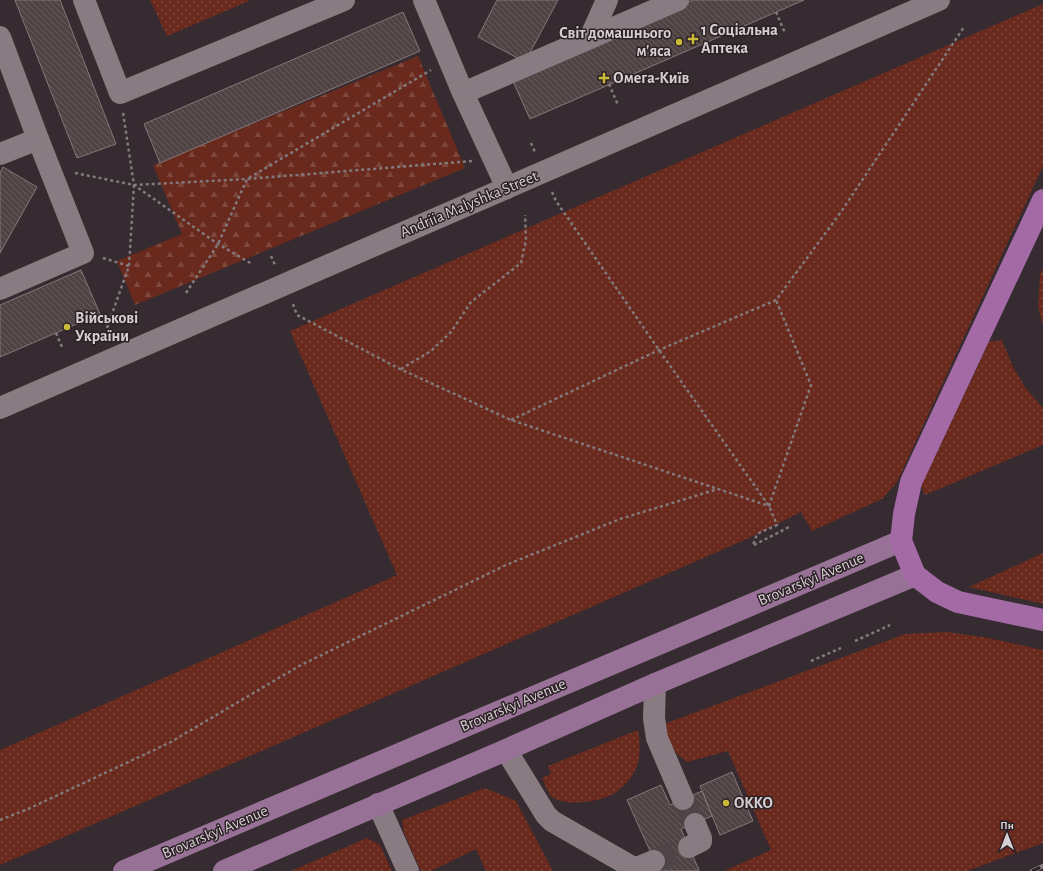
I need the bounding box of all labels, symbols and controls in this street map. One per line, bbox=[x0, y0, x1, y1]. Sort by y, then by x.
place label: 1 Соціальна Аптека bbox=[701, 22, 778, 56]
place label: Світ домашнього м'яса bbox=[559, 25, 671, 59]
marker: 1 Соціальна Аптека bbox=[688, 34, 698, 44]
marker: Світ домашнього м'яса bbox=[674, 37, 684, 47]
place label: Омега-Київ bbox=[613, 70, 690, 86]
marker: Омега-Київ bbox=[598, 72, 610, 84]
street label: Andriia Malyshka Street bbox=[398, 168, 541, 241]
place label: Військові України bbox=[75, 310, 138, 344]
marker: Військові України bbox=[62, 322, 72, 332]
street label: Brovarskyi Avenue bbox=[756, 549, 867, 609]
street label: Brovarskyi Avenue bbox=[458, 675, 569, 735]
place label: OKKO bbox=[734, 795, 773, 811]
marker: OKKO bbox=[721, 798, 731, 808]
street label: Brovarskyi Avenue bbox=[160, 802, 271, 862]
north arrow bbox=[987, 815, 1027, 855]
text: Пн bbox=[1000, 820, 1014, 831]

